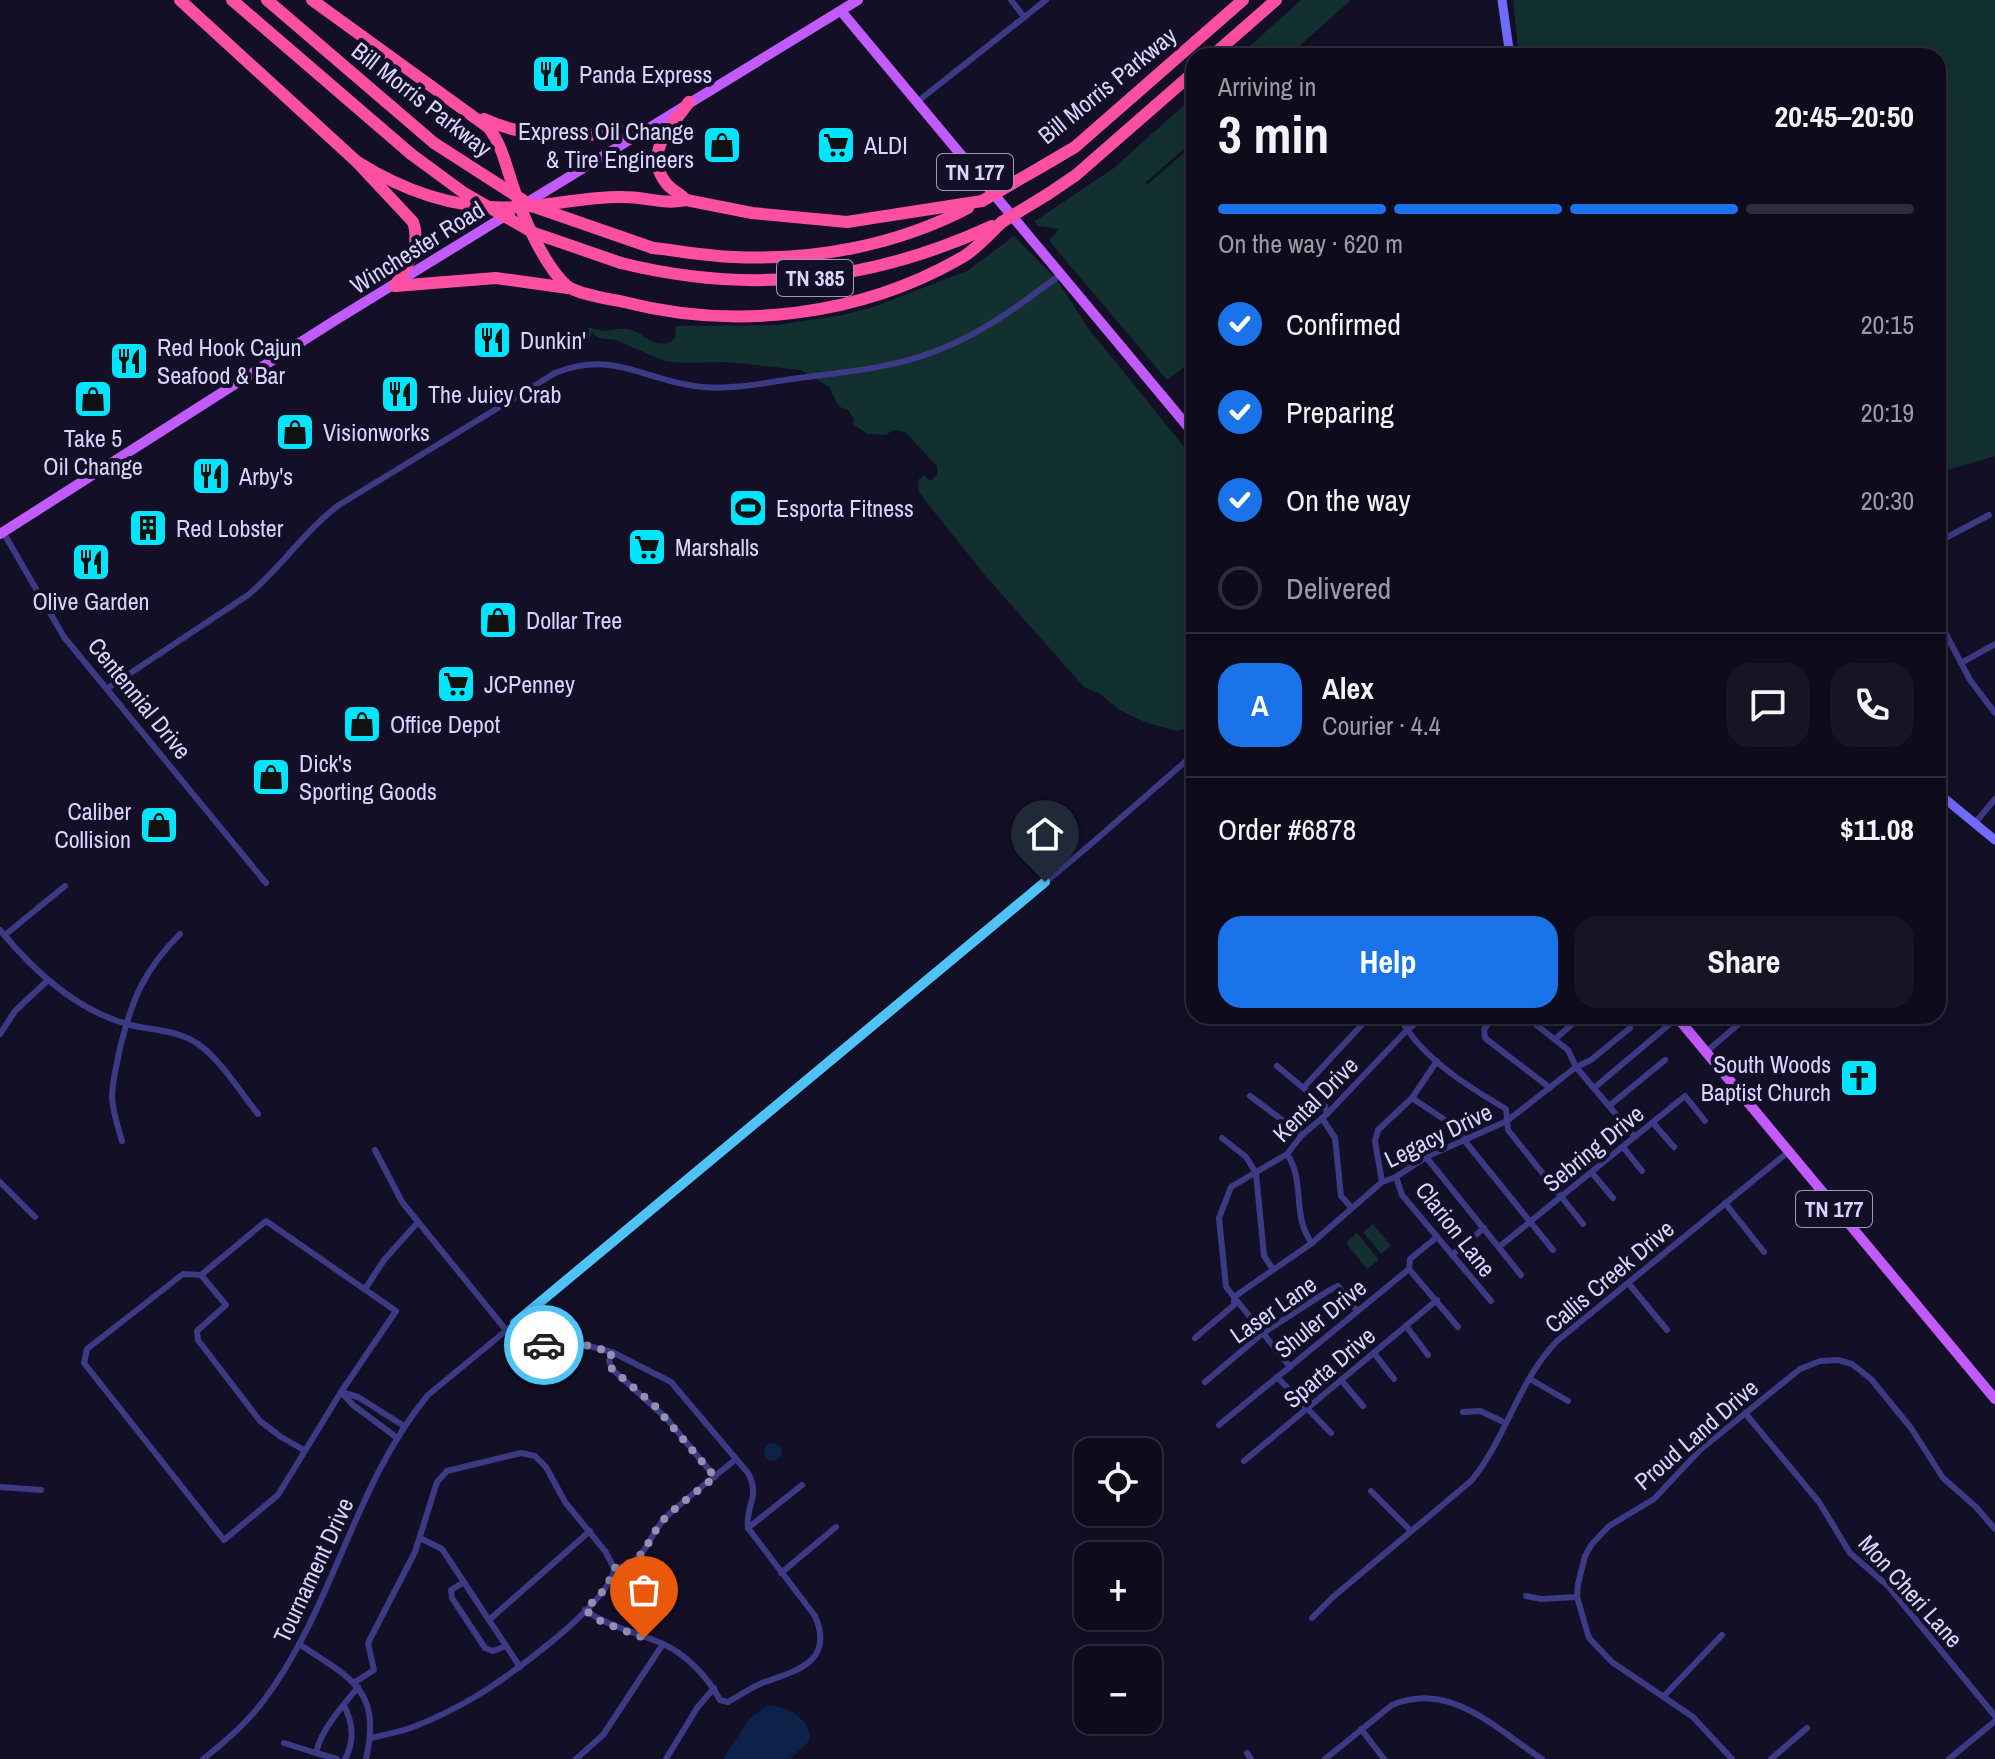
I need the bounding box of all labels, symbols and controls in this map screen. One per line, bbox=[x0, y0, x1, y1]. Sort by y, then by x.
street label: Bill Morris Parkway bbox=[1031, 19, 1183, 151]
street label: Bill Morris Parkway bbox=[345, 34, 499, 164]
restaurant icon: Panda Express bbox=[530, 53, 572, 95]
place label: Panda Express bbox=[579, 58, 712, 90]
text: Arriving in bbox=[1218, 69, 1316, 104]
text: 20:45–20:50 bbox=[1775, 96, 1914, 136]
text: 3 min bbox=[1218, 99, 1329, 169]
place label: Express Oil Change & Tire Engineers bbox=[518, 115, 694, 175]
shop icon: Express Oil Change & Tire Engineers bbox=[701, 124, 743, 166]
supermarket icon: ALDI bbox=[815, 124, 857, 166]
place label: ALDI bbox=[863, 129, 908, 161]
road number: TN 177 bbox=[937, 154, 1013, 190]
street label: Winchester Road bbox=[344, 193, 490, 301]
text: On the way · 620 m bbox=[1218, 226, 1403, 261]
road number: TN 385 bbox=[777, 260, 853, 296]
icon: check bbox=[1218, 302, 1262, 346]
text: Confirmed bbox=[1286, 304, 1401, 344]
text: 20:15 bbox=[1861, 307, 1914, 342]
restaurant icon: Dunkin' bbox=[471, 319, 513, 361]
place label: Dunkin' bbox=[520, 324, 586, 356]
place label: Red Hook Cajun Seafood & Bar bbox=[157, 331, 301, 391]
restaurant icon: Red Hook Cajun Seafood & Bar bbox=[108, 340, 150, 382]
restaurant icon: The Juicy Crab bbox=[379, 373, 421, 415]
shop icon: Take 5 Oil Change bbox=[72, 378, 114, 420]
place label: The Juicy Crab bbox=[428, 378, 561, 410]
icon: check bbox=[1218, 390, 1262, 434]
text: Preparing bbox=[1286, 392, 1394, 432]
text: 20:19 bbox=[1861, 395, 1914, 430]
shop icon: Visionworks bbox=[274, 411, 316, 453]
place label: Visionworks bbox=[323, 416, 430, 448]
place label: Take 5 Oil Change bbox=[43, 422, 143, 482]
restaurant icon: Arby's bbox=[190, 455, 232, 497]
place label: Arby's bbox=[238, 460, 293, 492]
icon: check bbox=[1218, 478, 1262, 522]
text: On the way bbox=[1286, 480, 1410, 520]
text: 20:30 bbox=[1861, 483, 1914, 518]
sports icon: Esporta Fitness bbox=[727, 487, 769, 529]
place label: Esporta Fitness bbox=[776, 492, 914, 524]
building icon: Red Lobster bbox=[127, 507, 169, 549]
place label: Red Lobster bbox=[176, 512, 284, 544]
supermarket icon: Marshalls bbox=[626, 526, 668, 568]
place label: Marshalls bbox=[675, 531, 759, 563]
restaurant icon: Olive Garden bbox=[70, 541, 112, 583]
text: Delivered bbox=[1286, 568, 1391, 608]
place label: Olive Garden bbox=[32, 585, 150, 617]
shop icon: Dollar Tree bbox=[477, 599, 519, 641]
place label: Dollar Tree bbox=[526, 604, 622, 636]
street label: Centennial Drive bbox=[81, 631, 199, 765]
supermarket icon: JCPenney bbox=[435, 663, 477, 705]
button: chat bbox=[1726, 663, 1810, 747]
button: phone bbox=[1830, 663, 1914, 747]
place label: JCPenney bbox=[484, 668, 575, 700]
text: Alex bbox=[1322, 668, 1374, 708]
text: A bbox=[1251, 685, 1269, 725]
shop icon: Office Depot bbox=[341, 703, 383, 745]
place label: Office Depot bbox=[390, 708, 501, 740]
text: Courier · 4.4 bbox=[1322, 708, 1441, 743]
place label: Dick's Sporting Goods bbox=[299, 747, 437, 807]
shop icon: Dick's Sporting Goods bbox=[250, 756, 292, 798]
place label: Caliber Collision bbox=[54, 795, 131, 855]
pin bbox=[1011, 800, 1079, 882]
shop icon: Caliber Collision bbox=[138, 804, 180, 846]
text: Order #6878 bbox=[1218, 809, 1356, 849]
text: $11.08 bbox=[1840, 809, 1914, 849]
icon: home bbox=[1023, 812, 1067, 856]
button: Help bbox=[1218, 916, 1558, 1008]
button: Share bbox=[1574, 916, 1914, 1008]
place label: South Woods Baptist Church bbox=[1701, 1048, 1831, 1108]
street label: Kental Drive bbox=[1265, 1049, 1365, 1149]
church icon: South Woods Baptist Church bbox=[1838, 1057, 1880, 1099]
street label: Legacy Drive bbox=[1379, 1095, 1497, 1175]
street label: Sebring Drive bbox=[1536, 1097, 1650, 1199]
street label: Clarion Lane bbox=[1409, 1175, 1503, 1283]
road number: TN 177 bbox=[1796, 1191, 1872, 1227]
street label: Callis Creek Drive bbox=[1538, 1212, 1680, 1340]
street label: Laser Lane bbox=[1223, 1268, 1323, 1350]
street label: Shuler Drive bbox=[1267, 1271, 1373, 1365]
courier bbox=[504, 1305, 584, 1385]
street label: Sparta Drive bbox=[1276, 1319, 1382, 1415]
icon: car bbox=[522, 1323, 566, 1367]
street label: Proud Land Drive bbox=[1627, 1371, 1765, 1497]
map controls bbox=[1074, 1438, 1162, 1734]
button: locate bbox=[1074, 1438, 1162, 1526]
street label: Tournament Drive bbox=[265, 1492, 361, 1648]
street label: Mon Cheri Lane bbox=[1852, 1528, 1970, 1654]
button: + bbox=[1074, 1542, 1162, 1630]
pin bbox=[610, 1556, 678, 1638]
icon: bag bbox=[622, 1568, 666, 1612]
button: − bbox=[1074, 1646, 1162, 1734]

